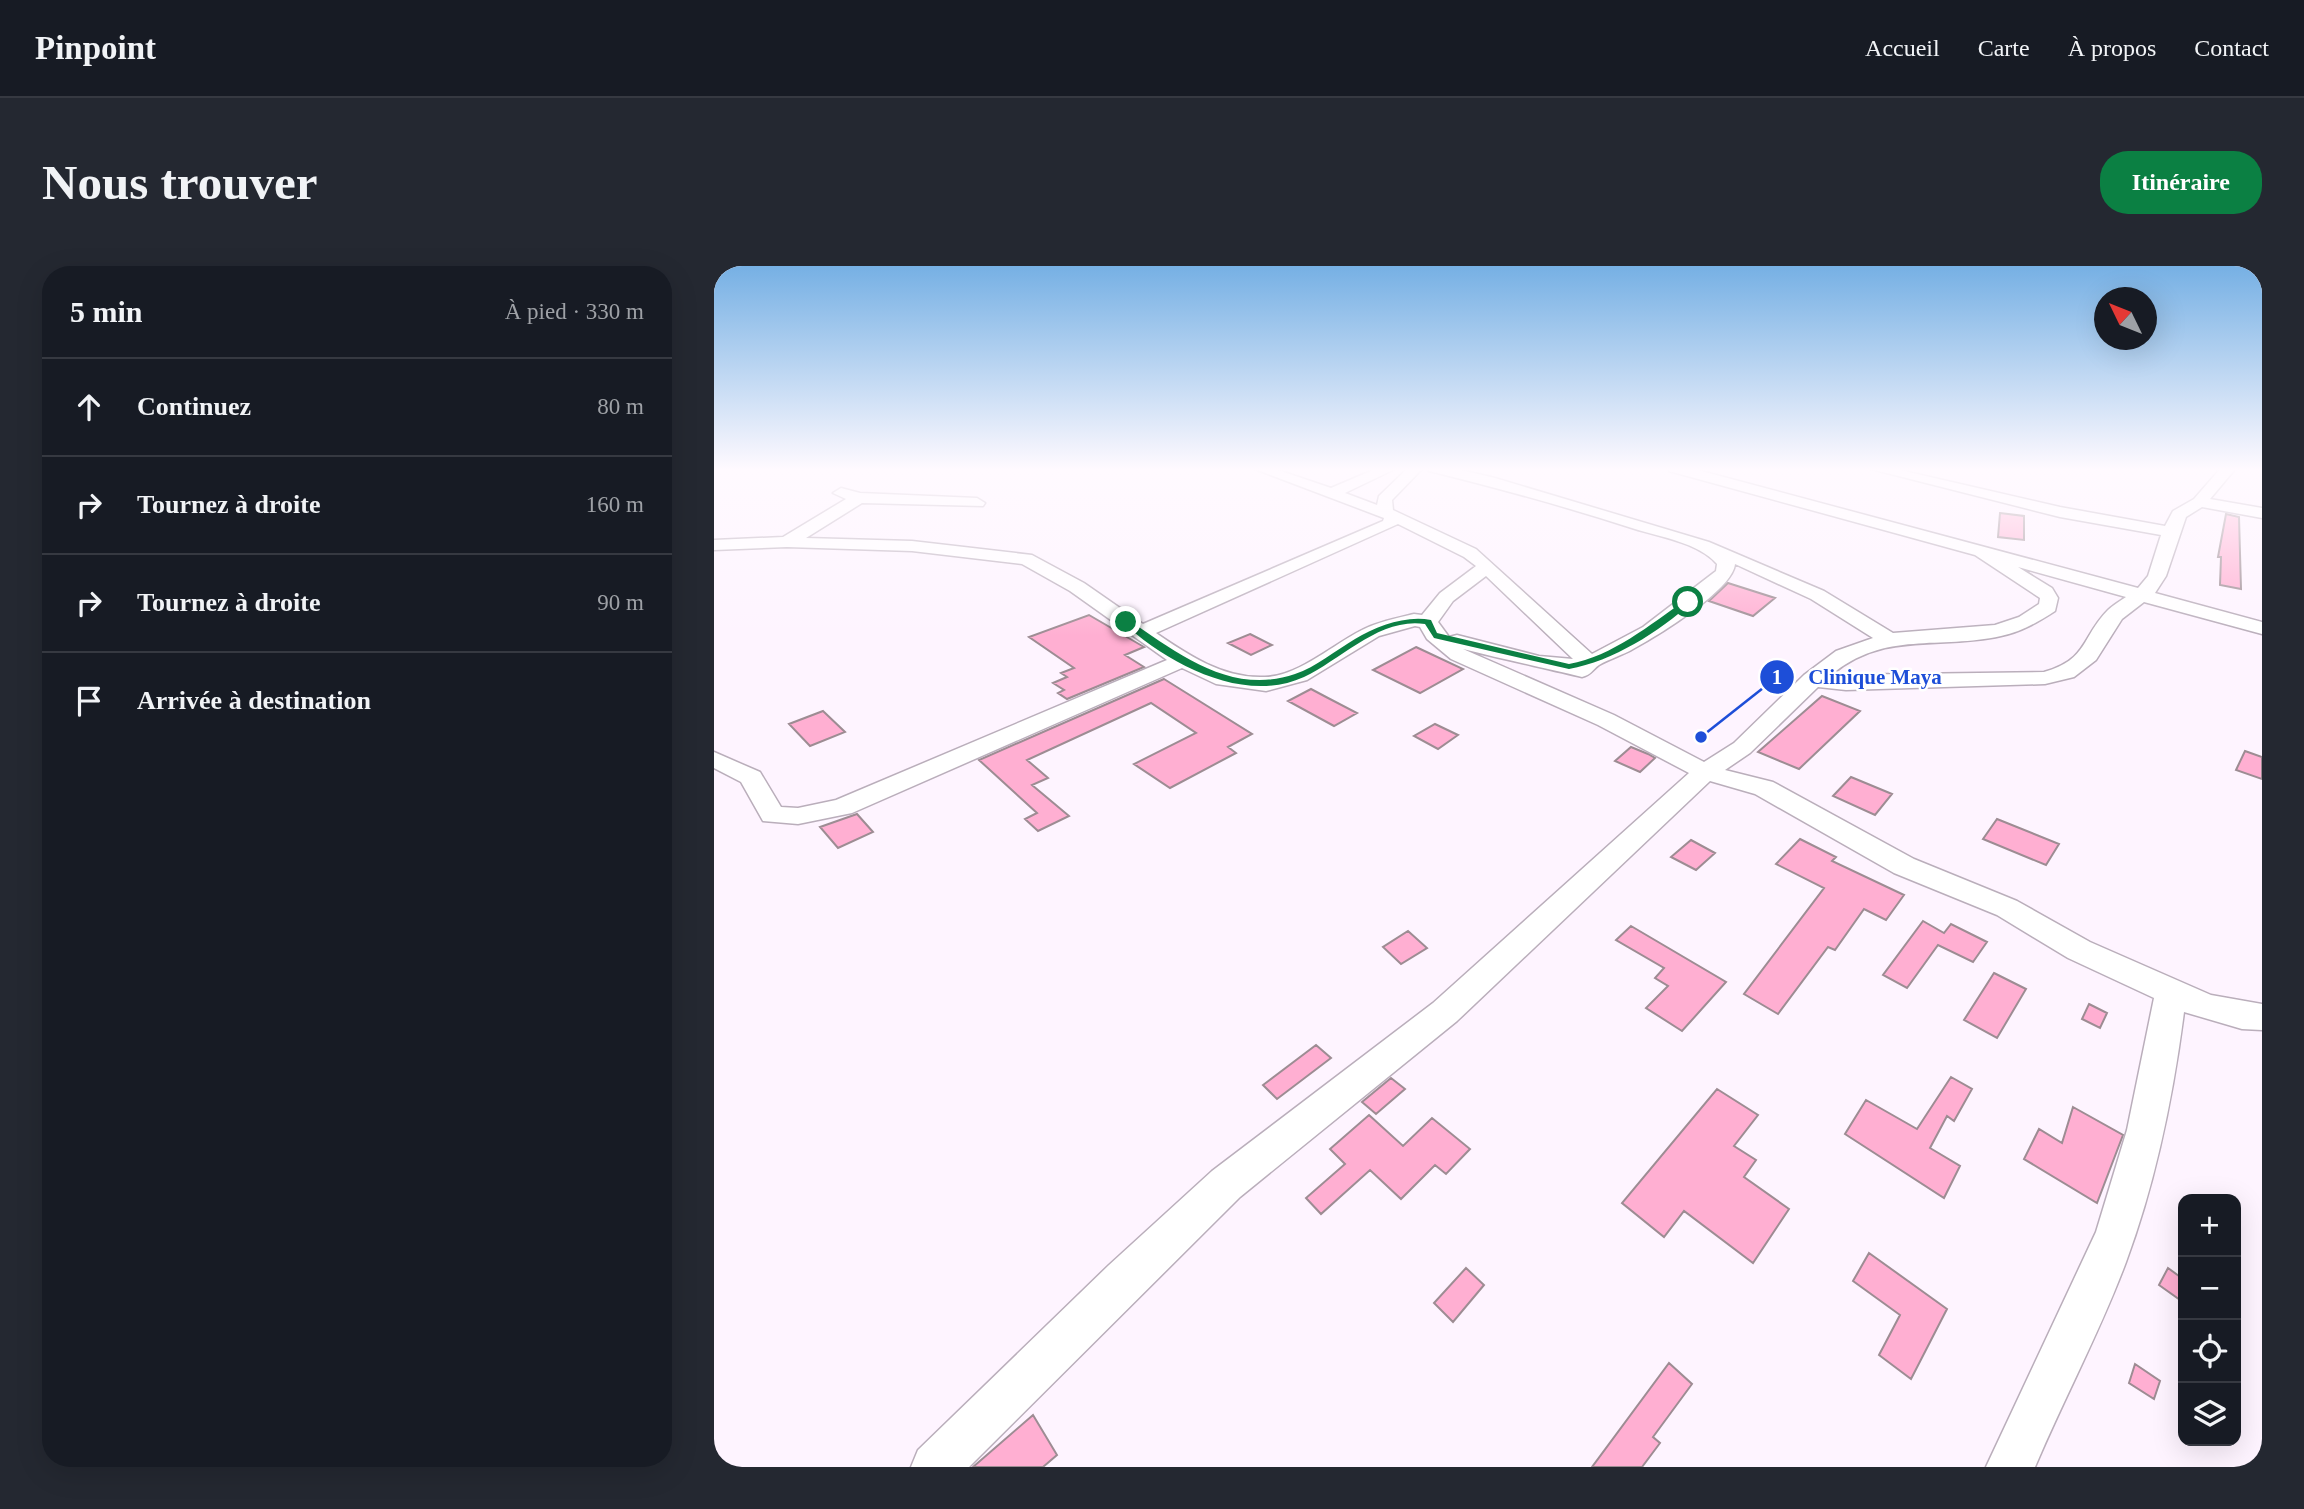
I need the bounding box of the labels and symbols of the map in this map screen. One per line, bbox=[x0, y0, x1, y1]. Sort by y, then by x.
north arrow bbox=[2094, 287, 2157, 350]
route start bbox=[1672, 586, 1703, 617]
route end bbox=[1110, 606, 1141, 637]
callout: Clinique Maya bbox=[1759, 656, 1956, 698]
text: 1 bbox=[1772, 665, 1782, 689]
text: Clinique Maya bbox=[1808, 665, 1942, 689]

